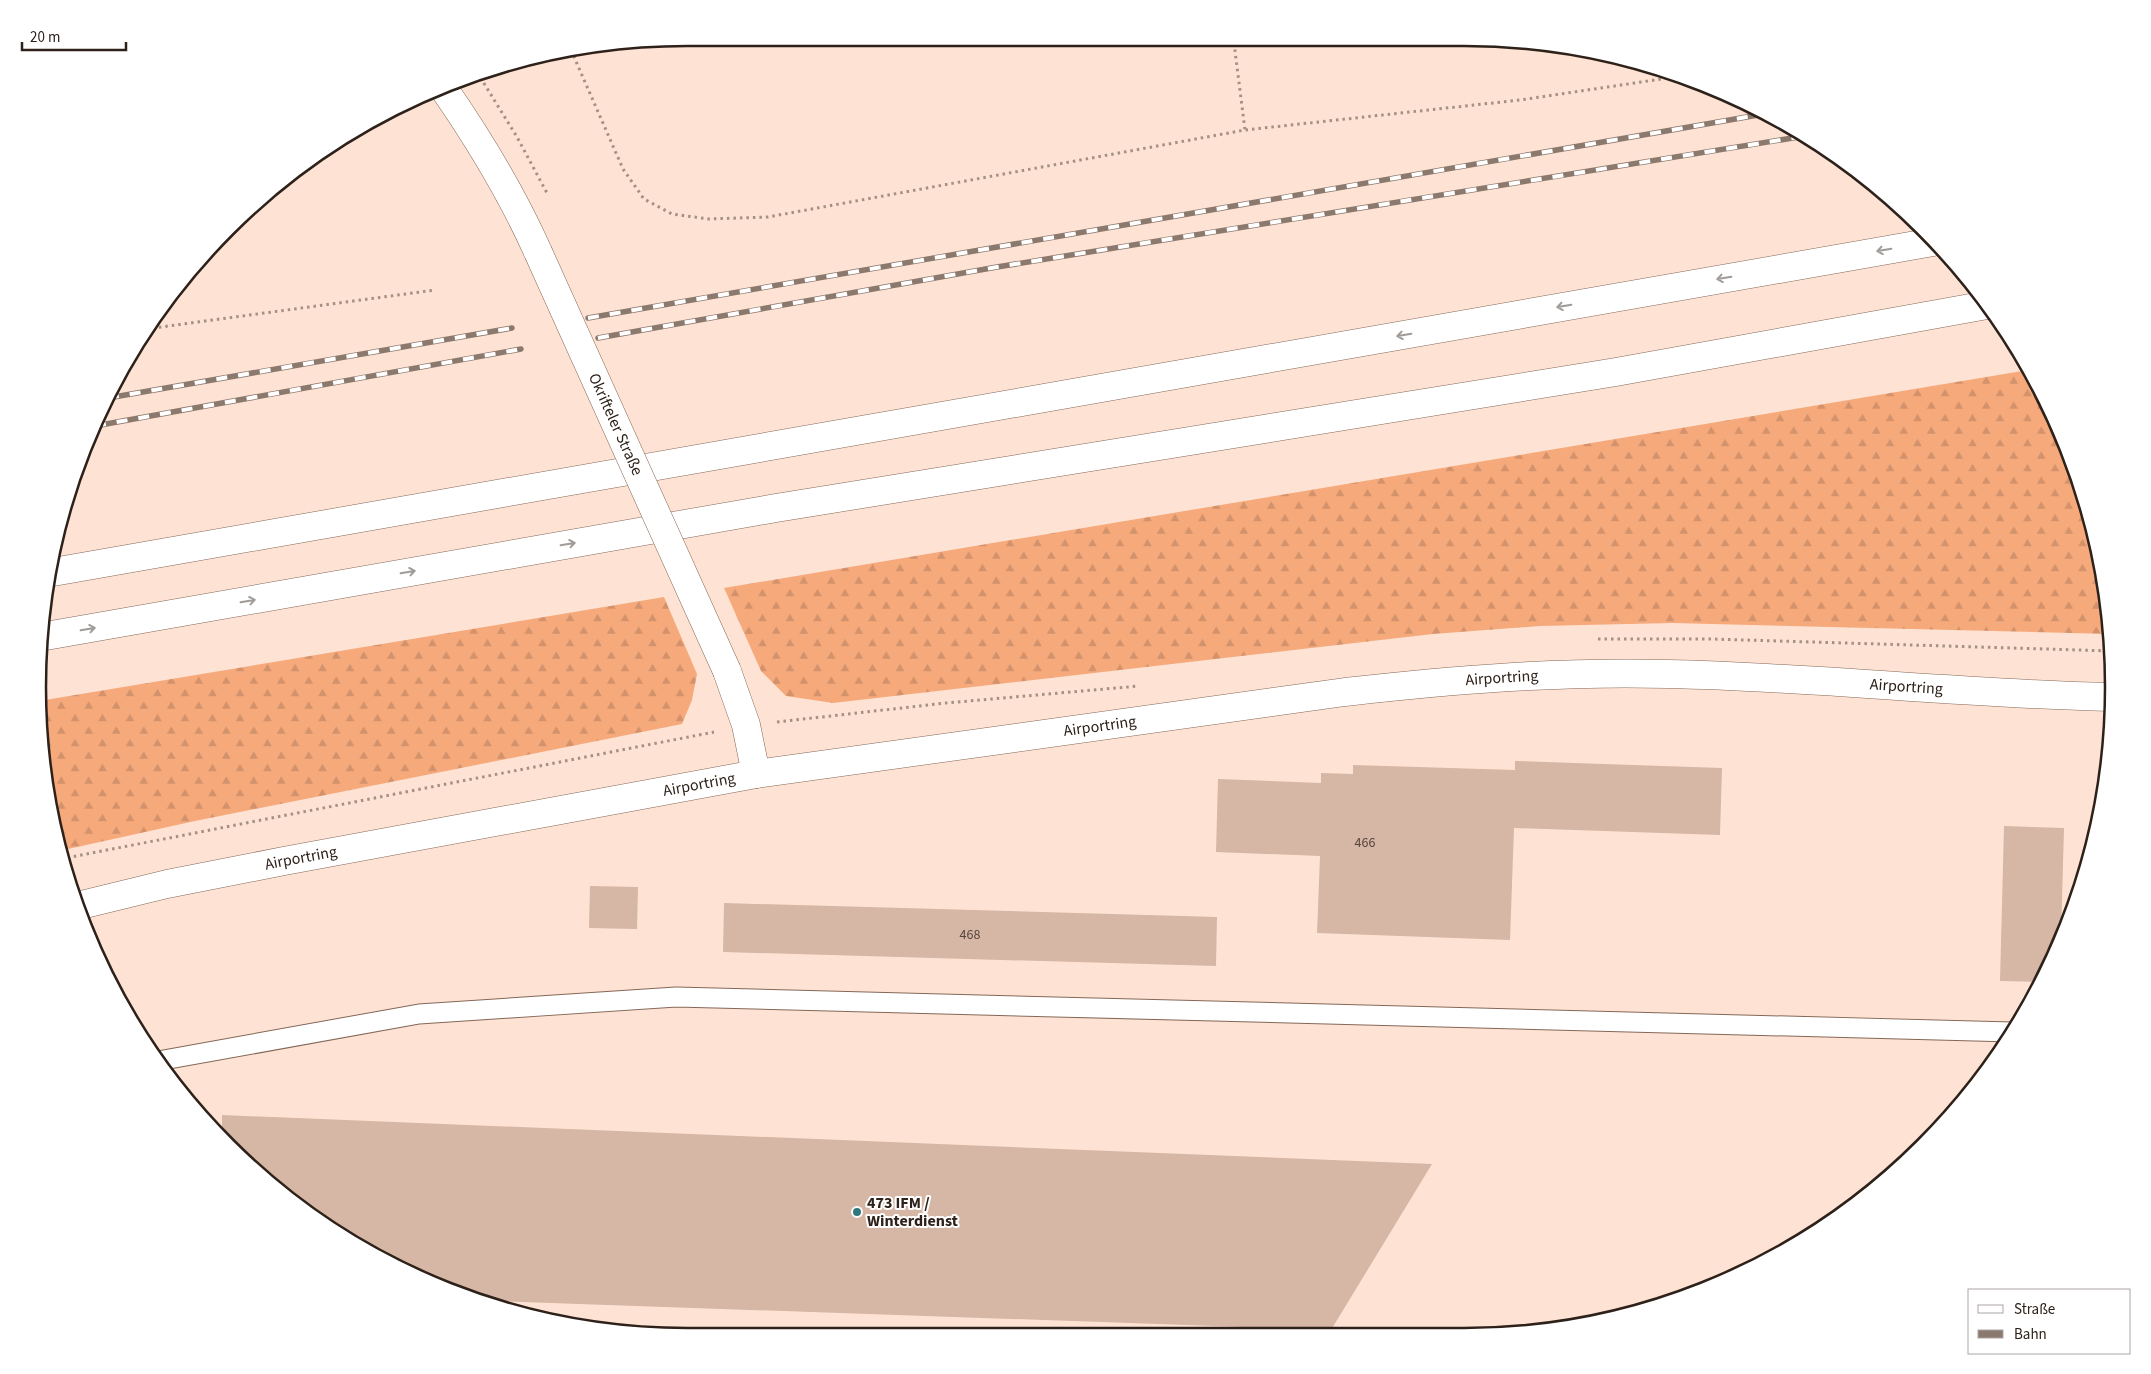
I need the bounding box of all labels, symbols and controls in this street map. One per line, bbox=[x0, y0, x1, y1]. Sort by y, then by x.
scale bar bbox=[22, 20, 126, 52]
text: 20 m bbox=[30, 27, 60, 48]
one-way arrow bbox=[1877, 246, 1893, 256]
one-way arrow bbox=[1717, 273, 1733, 283]
one-way arrow bbox=[1557, 302, 1573, 312]
one-way arrow bbox=[1397, 330, 1413, 340]
street label: Okrifteler Straße bbox=[583, 370, 648, 479]
one-way arrow bbox=[560, 539, 576, 549]
one-way arrow bbox=[400, 567, 416, 577]
one-way arrow bbox=[240, 595, 256, 605]
one-way arrow bbox=[80, 623, 96, 633]
street label: Airportring bbox=[1464, 665, 1539, 691]
street label: Airportring bbox=[1869, 673, 1944, 700]
street label: Airportring bbox=[1062, 710, 1138, 742]
street label: Airportring bbox=[661, 767, 737, 802]
house number: 466 bbox=[1355, 833, 1375, 853]
street label: Airportring bbox=[263, 840, 339, 876]
house number: 468 bbox=[960, 925, 980, 945]
place label: 473 IFM / Winterdienst bbox=[867, 1192, 958, 1232]
marker: 473 IFM / Winterdienst bbox=[851, 1206, 863, 1218]
legend bbox=[1968, 1289, 2131, 1354]
text: Straße bbox=[2014, 1299, 2055, 1320]
text: Bahn bbox=[2014, 1324, 2047, 1345]

